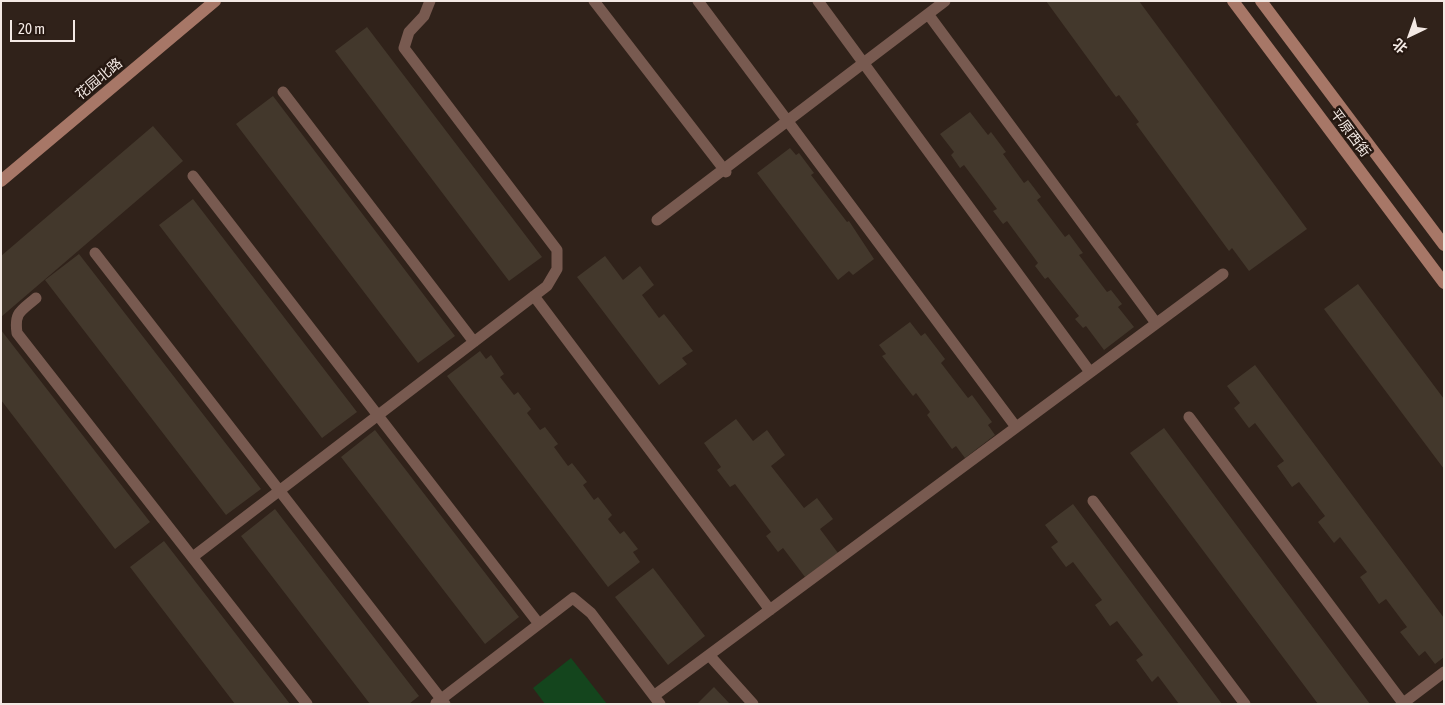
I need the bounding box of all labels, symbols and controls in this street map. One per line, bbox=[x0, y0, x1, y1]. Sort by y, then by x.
scale bar bbox=[12, 10, 78, 42]
north arrow bbox=[1385, 10, 1435, 60]
text: 20 m bbox=[18, 20, 45, 37]
text: 北 bbox=[1389, 36, 1411, 57]
street label: 花园北路 bbox=[72, 55, 126, 103]
street label: 平原西街 bbox=[1326, 106, 1374, 160]

